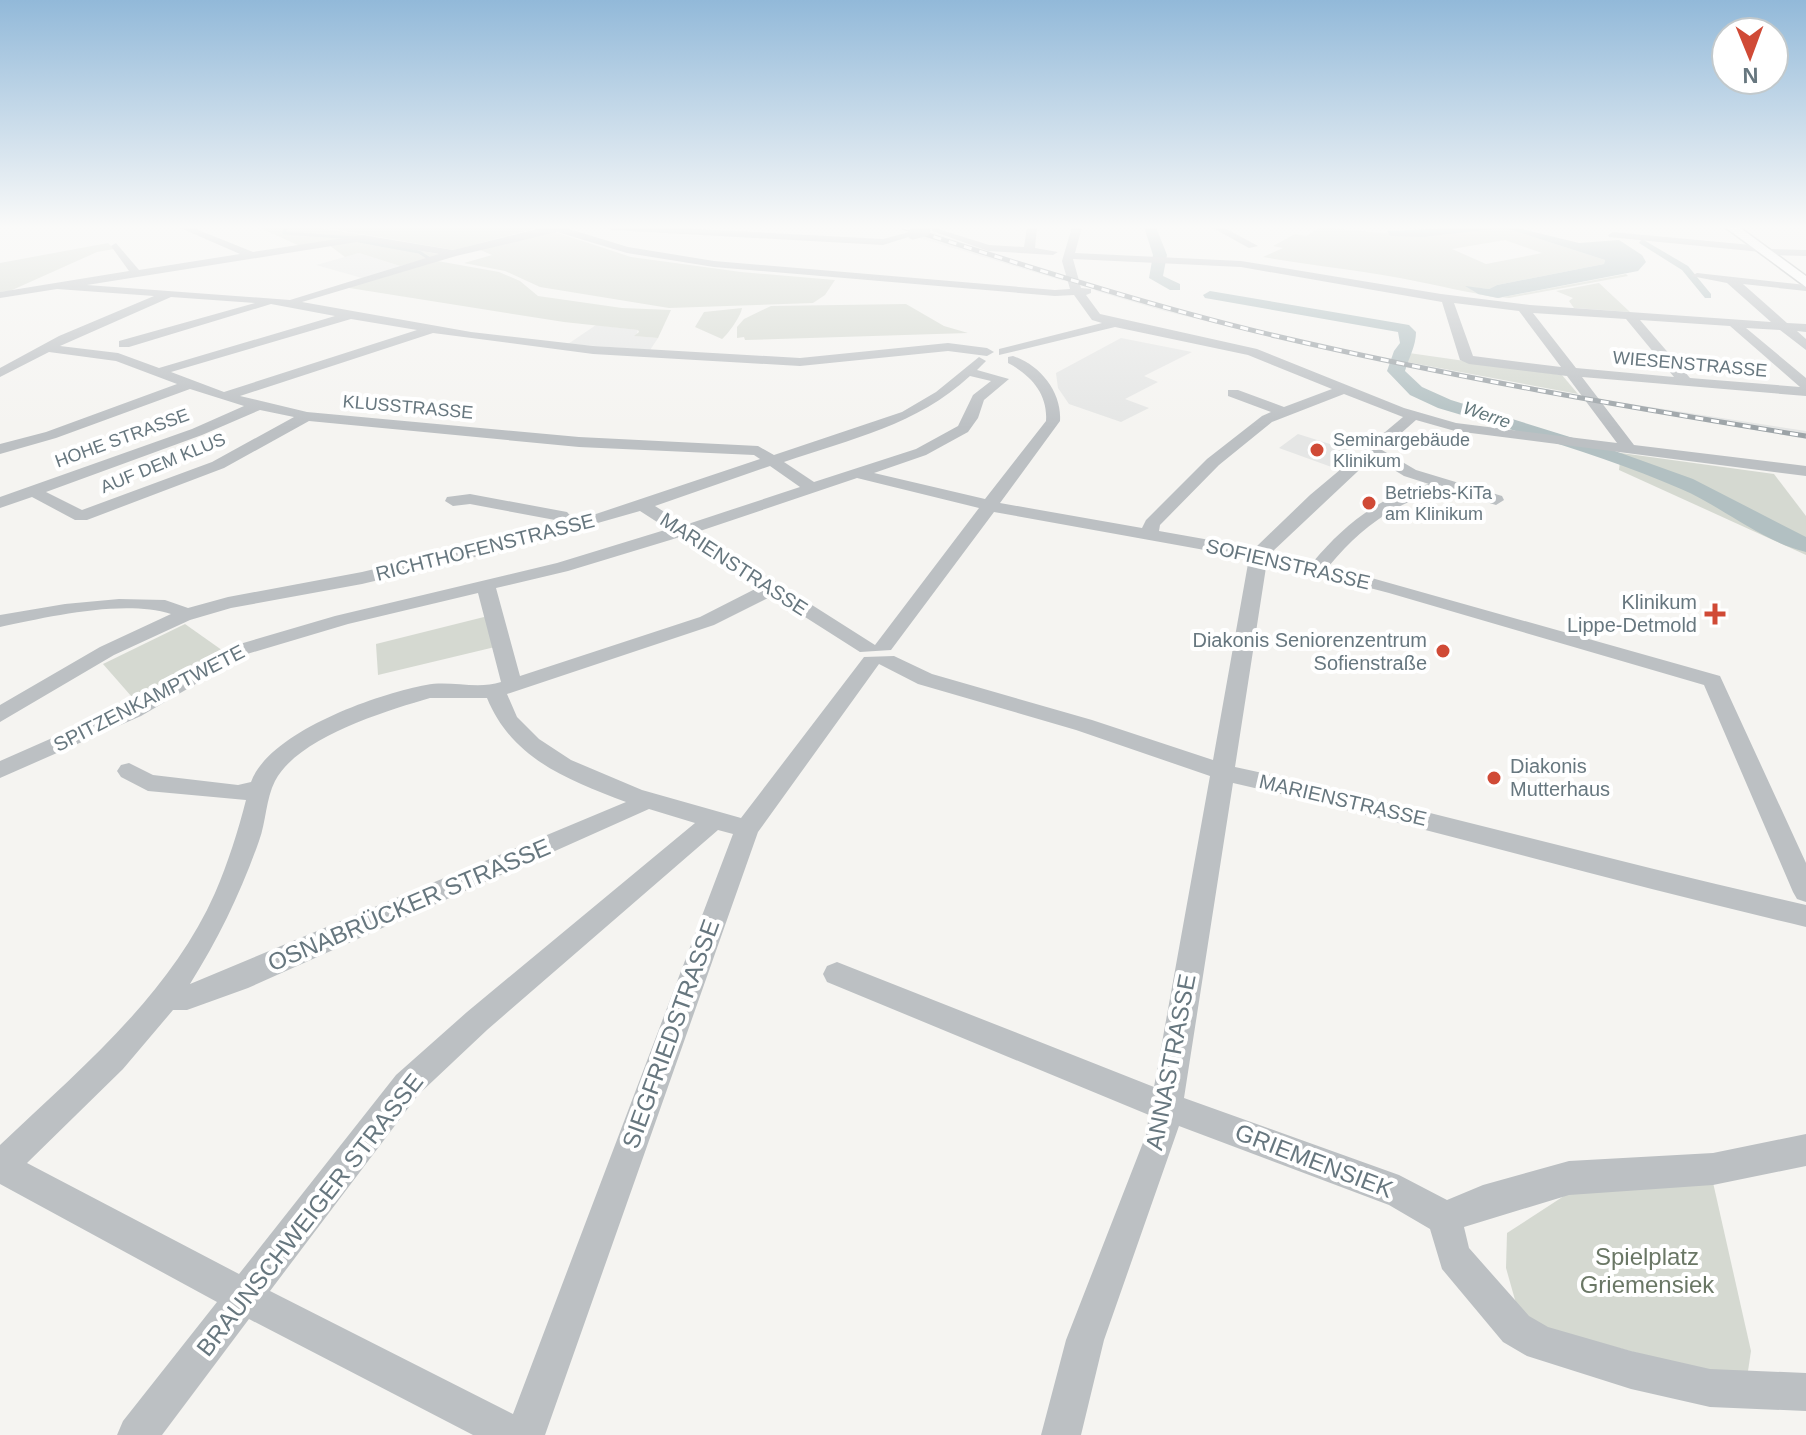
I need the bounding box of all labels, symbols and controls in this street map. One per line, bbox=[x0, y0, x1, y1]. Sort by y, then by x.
north arrow bbox=[1710, 16, 1790, 96]
text: N bbox=[1742, 63, 1759, 88]
street label: WIESENSTRASSE bbox=[1612, 347, 1768, 381]
street label: KLUSSTRASSE bbox=[342, 391, 474, 423]
water label: Werre bbox=[1461, 398, 1513, 432]
street label: HOHE STRASSE bbox=[52, 404, 192, 472]
street label: AUF DEM KLUS bbox=[98, 429, 228, 497]
place label: Seminargebäude Klinikum bbox=[1333, 430, 1470, 471]
marker: Seminargebäude Klinikum bbox=[1308, 441, 1326, 459]
place label: Betriebs-KiTa am Klinikum bbox=[1385, 483, 1493, 524]
marker: Betriebs-KiTa am Klinikum bbox=[1360, 494, 1378, 512]
street label: MARIENSTRASSE bbox=[656, 508, 812, 620]
street label: RICHTHOFENSTRASSE bbox=[373, 509, 597, 585]
street label: SOFIENSTRASSE bbox=[1204, 534, 1372, 594]
place label: Klinikum Lippe-Detmold bbox=[1567, 591, 1697, 636]
marker: Klinikum Lippe-Detmold bbox=[1704, 603, 1726, 625]
place label: Diakonis Seniorenzentrum Sofienstraße bbox=[1192, 629, 1427, 674]
street label: SPITZENKAMPTWETE bbox=[50, 640, 248, 756]
marker: Diakonis Seniorenzentrum Sofienstraße bbox=[1434, 642, 1452, 660]
place label: Diakonis Mutterhaus bbox=[1510, 755, 1610, 800]
marker: Diakonis Mutterhaus bbox=[1485, 769, 1503, 787]
street label: MARIENSTRASSE bbox=[1257, 770, 1429, 830]
street label: OSNABRÜCKER STRASSE bbox=[264, 833, 554, 976]
street label: SIEGFRIEDSTRASSE bbox=[617, 916, 724, 1152]
street label: ANNASTRASSE bbox=[1140, 972, 1201, 1152]
street label: BRAUNSCHWEIGER STRASSE bbox=[191, 1068, 428, 1361]
street label: GRIEMENSIEK bbox=[1232, 1118, 1397, 1203]
park label: Spielplatz Griemensiek bbox=[1580, 1243, 1715, 1298]

